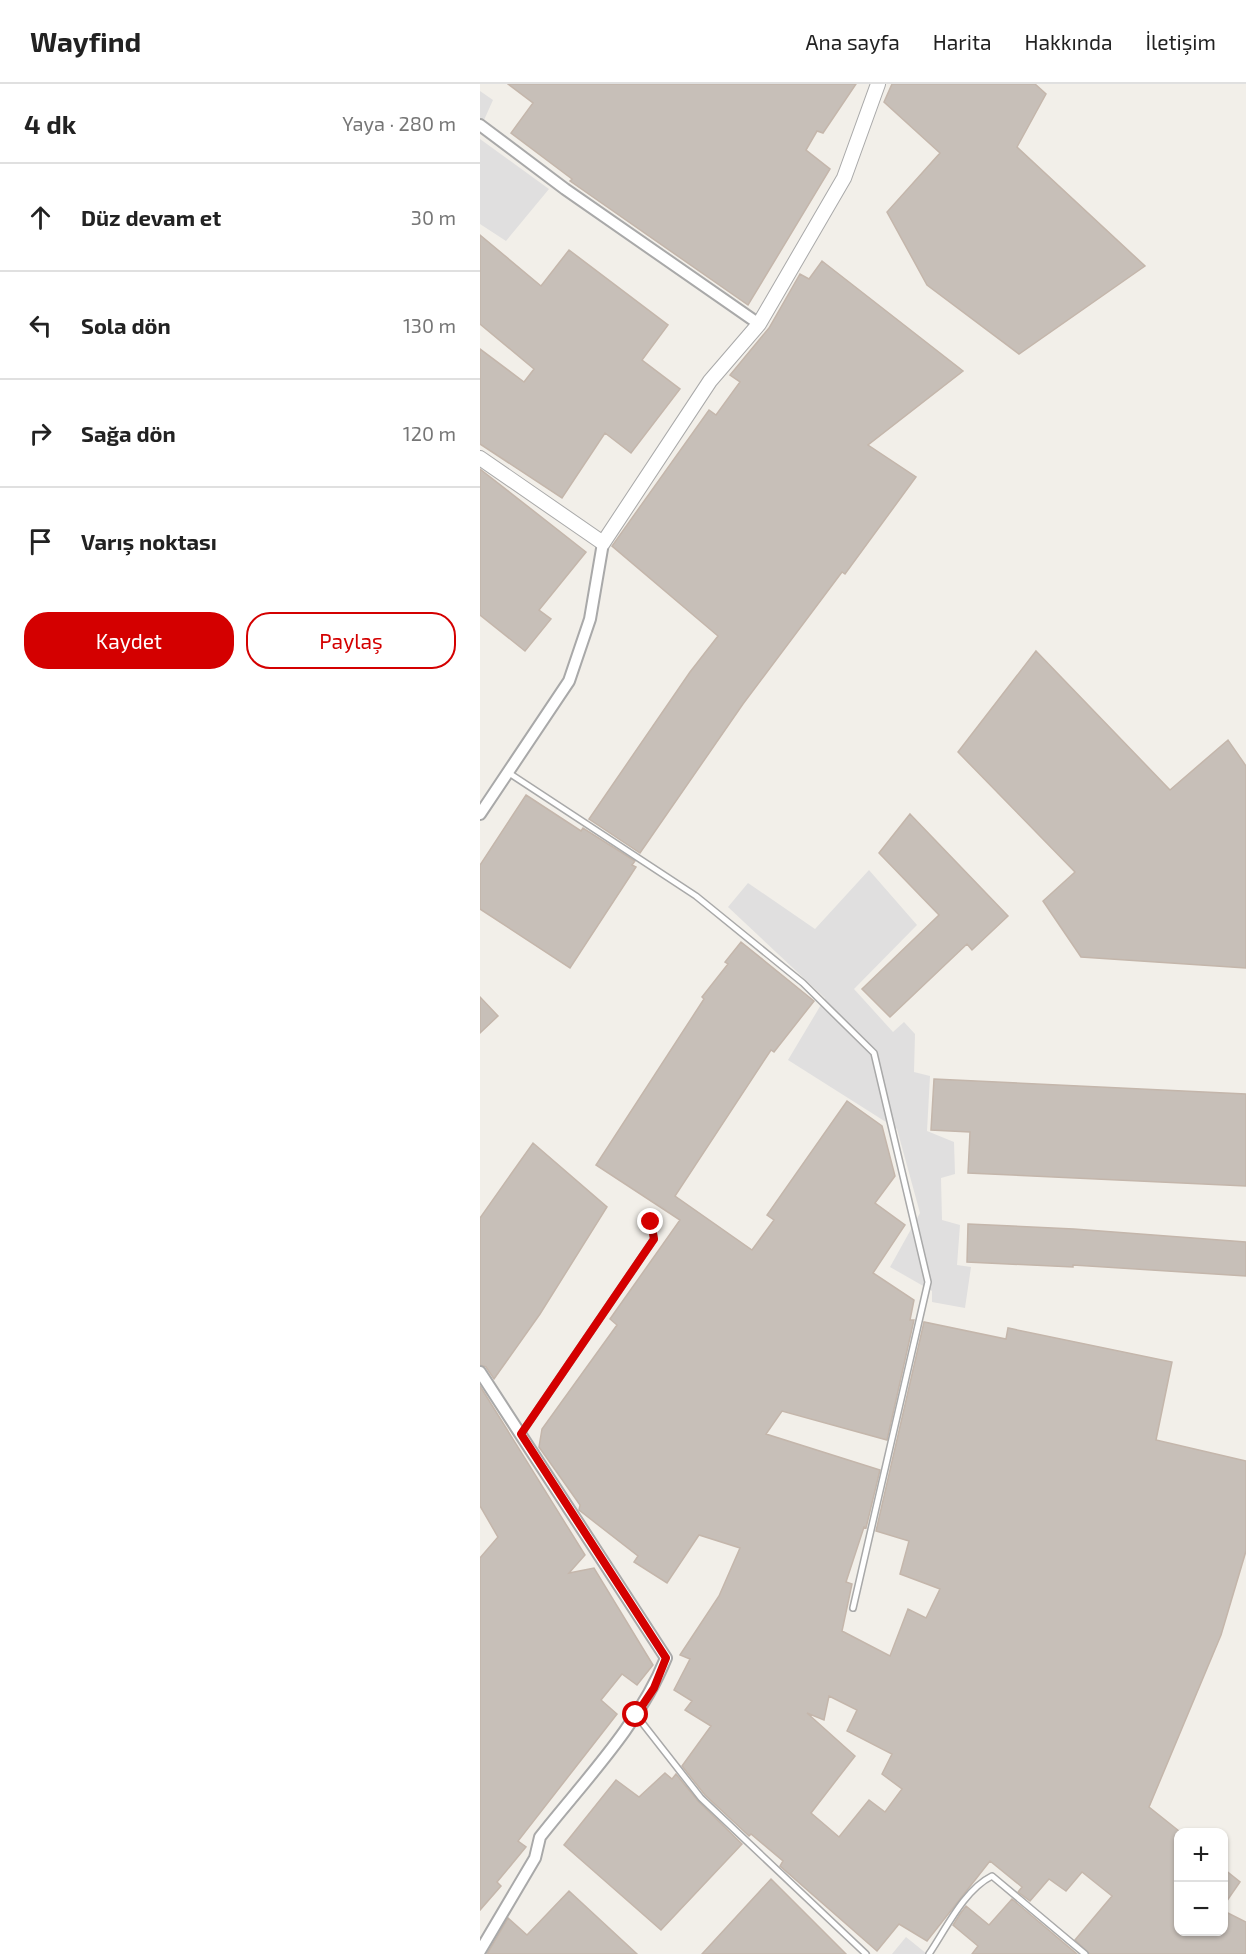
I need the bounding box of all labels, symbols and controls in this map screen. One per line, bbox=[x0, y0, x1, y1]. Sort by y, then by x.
text: Wayfind bbox=[30, 24, 141, 58]
text: Ana sayfa bbox=[805, 29, 900, 54]
text: Harita bbox=[933, 29, 992, 54]
text: Hakkında bbox=[1025, 29, 1112, 54]
text: İletişim bbox=[1145, 29, 1216, 54]
text: 4 dk bbox=[24, 108, 76, 139]
text: Yaya · 280 m bbox=[342, 111, 456, 135]
icon: ahead bbox=[24, 201, 57, 234]
text: Düz devam et bbox=[81, 204, 221, 230]
text: 30 m bbox=[411, 205, 456, 229]
icon: left bbox=[24, 309, 57, 342]
text: Sola dön bbox=[81, 312, 171, 338]
text: 130 m bbox=[403, 313, 456, 337]
icon: right bbox=[24, 417, 57, 450]
text: Sağa dön bbox=[81, 420, 176, 446]
text: 120 m bbox=[403, 421, 456, 445]
icon: arrive bbox=[24, 525, 57, 558]
text: Varış noktası bbox=[81, 528, 217, 554]
button: Kaydet bbox=[24, 612, 234, 669]
button: Paylaş bbox=[246, 612, 456, 669]
route end bbox=[637, 1208, 663, 1234]
route start bbox=[622, 1701, 648, 1727]
map controls bbox=[1174, 1828, 1228, 1936]
button: + bbox=[1174, 1828, 1228, 1882]
button: − bbox=[1174, 1882, 1228, 1936]

